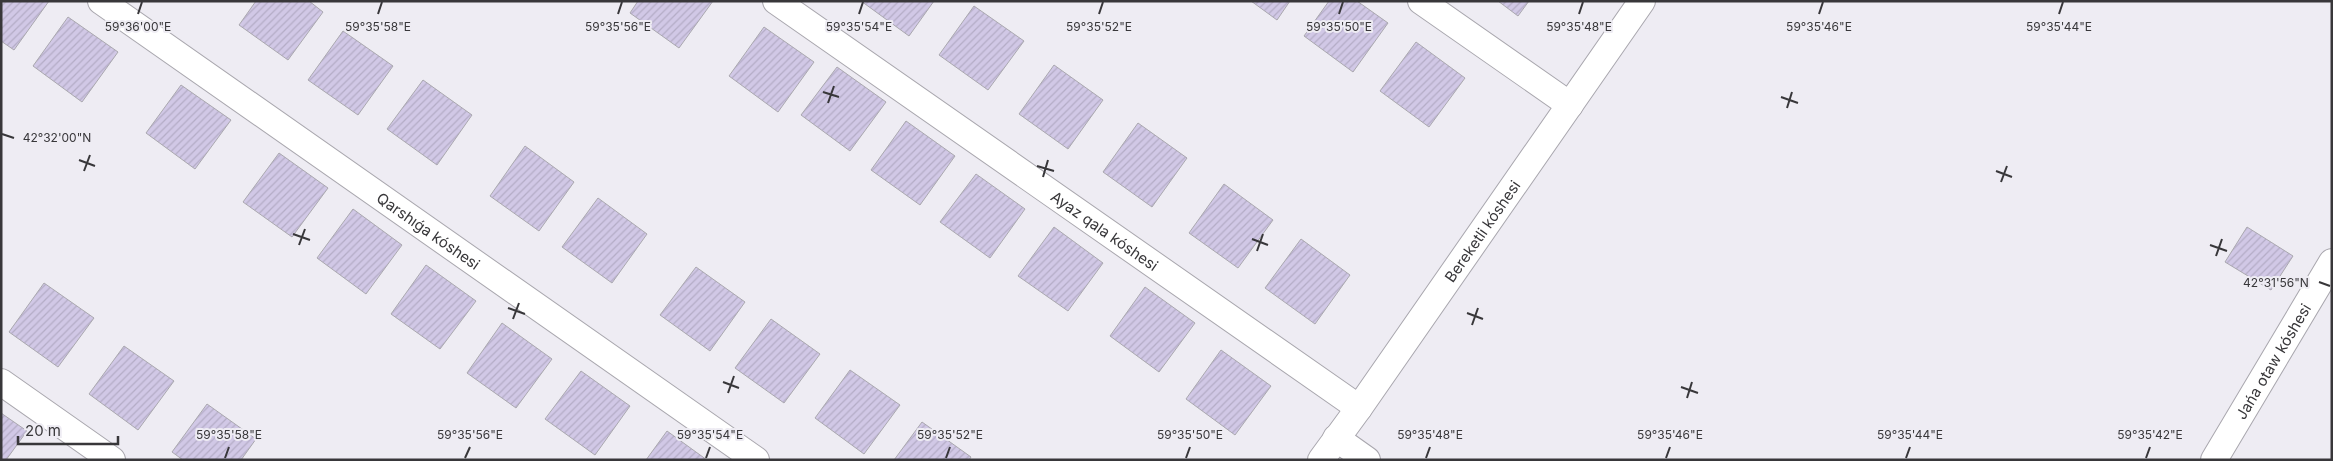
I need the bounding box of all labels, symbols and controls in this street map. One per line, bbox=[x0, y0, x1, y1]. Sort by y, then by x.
text: 59°36'00"E bbox=[105, 19, 171, 34]
text: 59°35'58"E bbox=[345, 19, 411, 34]
text: 59°35'56"E bbox=[585, 19, 651, 34]
text: 59°35'54"E bbox=[826, 19, 892, 34]
text: 59°35'52"E bbox=[1066, 19, 1132, 34]
text: 59°35'50"E bbox=[1306, 19, 1372, 34]
text: 59°35'48"E bbox=[1546, 19, 1612, 34]
text: 59°35'46"E bbox=[1786, 19, 1852, 34]
text: 59°35'44"E bbox=[2026, 19, 2092, 34]
text: 42°32'00"N bbox=[23, 130, 91, 145]
street label: Bereketli kóshesi bbox=[1440, 176, 1524, 286]
street label: Ayaz qala kóshesi bbox=[1047, 187, 1162, 275]
street label: Qarshıǵa kóshesi bbox=[373, 188, 484, 273]
text: 42°31'56"N bbox=[2243, 275, 2309, 290]
street label: Jańa otaw kóshesi bbox=[2231, 300, 2315, 423]
scale bar bbox=[18, 414, 118, 446]
text: 20 m bbox=[25, 421, 61, 440]
text: 59°35'58"E bbox=[196, 427, 262, 442]
text: 59°35'56"E bbox=[437, 427, 503, 442]
text: 59°35'54"E bbox=[677, 427, 743, 442]
text: 59°35'52"E bbox=[917, 427, 983, 442]
text: 59°35'50"E bbox=[1157, 427, 1223, 442]
text: 59°35'48"E bbox=[1397, 427, 1463, 442]
text: 59°35'46"E bbox=[1637, 427, 1703, 442]
text: 59°35'44"E bbox=[1877, 427, 1943, 442]
text: 59°35'42"E bbox=[2117, 427, 2183, 442]

